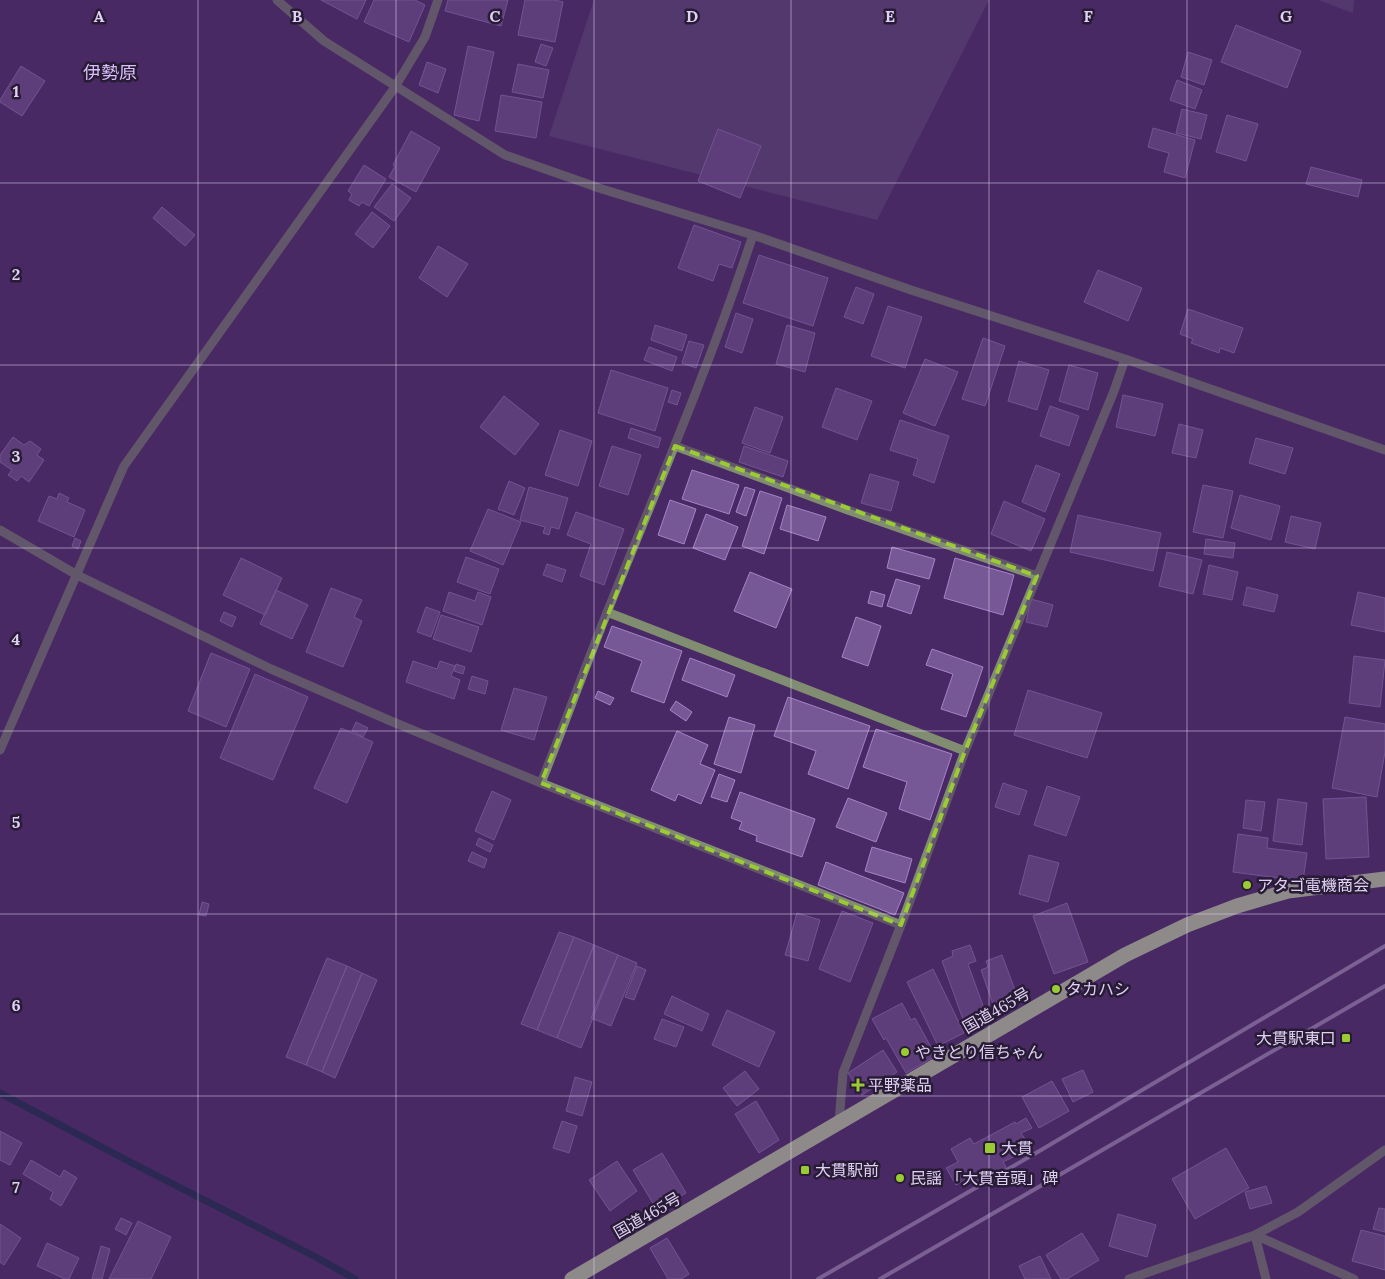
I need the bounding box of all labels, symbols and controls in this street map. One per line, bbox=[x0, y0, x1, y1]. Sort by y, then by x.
text: A bbox=[94, 6, 105, 26]
text: B bbox=[292, 6, 303, 26]
text: C bbox=[489, 6, 501, 26]
text: D bbox=[686, 6, 698, 26]
text: E bbox=[885, 6, 895, 26]
text: F bbox=[1083, 6, 1093, 26]
text: G bbox=[1280, 6, 1292, 26]
district label: 伊勢原 bbox=[83, 61, 137, 84]
text: 1 bbox=[13, 81, 19, 101]
text: 2 bbox=[12, 264, 20, 284]
text: 3 bbox=[12, 446, 21, 466]
text: 4 bbox=[12, 629, 21, 649]
text: 5 bbox=[12, 812, 21, 832]
place label: アタゴ電機商会 bbox=[1257, 875, 1369, 895]
marker: アタゴ電機商会 bbox=[1241, 879, 1253, 891]
place label: タカハシ bbox=[1066, 979, 1130, 999]
street label: 国道465号 bbox=[959, 983, 1033, 1037]
marker: タカハシ bbox=[1050, 983, 1062, 995]
text: 6 bbox=[11, 995, 21, 1015]
place label: 大貫駅東口 bbox=[1256, 1028, 1336, 1048]
marker: 大貫駅東口 bbox=[1340, 1032, 1352, 1044]
place label: やきとり信ちゃん bbox=[915, 1042, 1043, 1062]
marker: やきとり信ちゃん bbox=[899, 1046, 911, 1058]
place label: 平野薬品 bbox=[868, 1075, 932, 1095]
marker: 平野薬品 bbox=[852, 1079, 864, 1091]
place label: 大貫 bbox=[1001, 1138, 1033, 1158]
marker: 大貫 bbox=[983, 1141, 997, 1155]
place label: 大貫駅前 bbox=[815, 1160, 879, 1180]
marker: 大貫駅前 bbox=[799, 1164, 811, 1176]
place label: 民謡 「大貫音頭」碑 bbox=[910, 1168, 1058, 1188]
marker: 民謡 「大貫音頭」碑 bbox=[894, 1172, 906, 1184]
text: 7 bbox=[12, 1177, 20, 1197]
street label: 国道465号 bbox=[610, 1188, 684, 1242]

